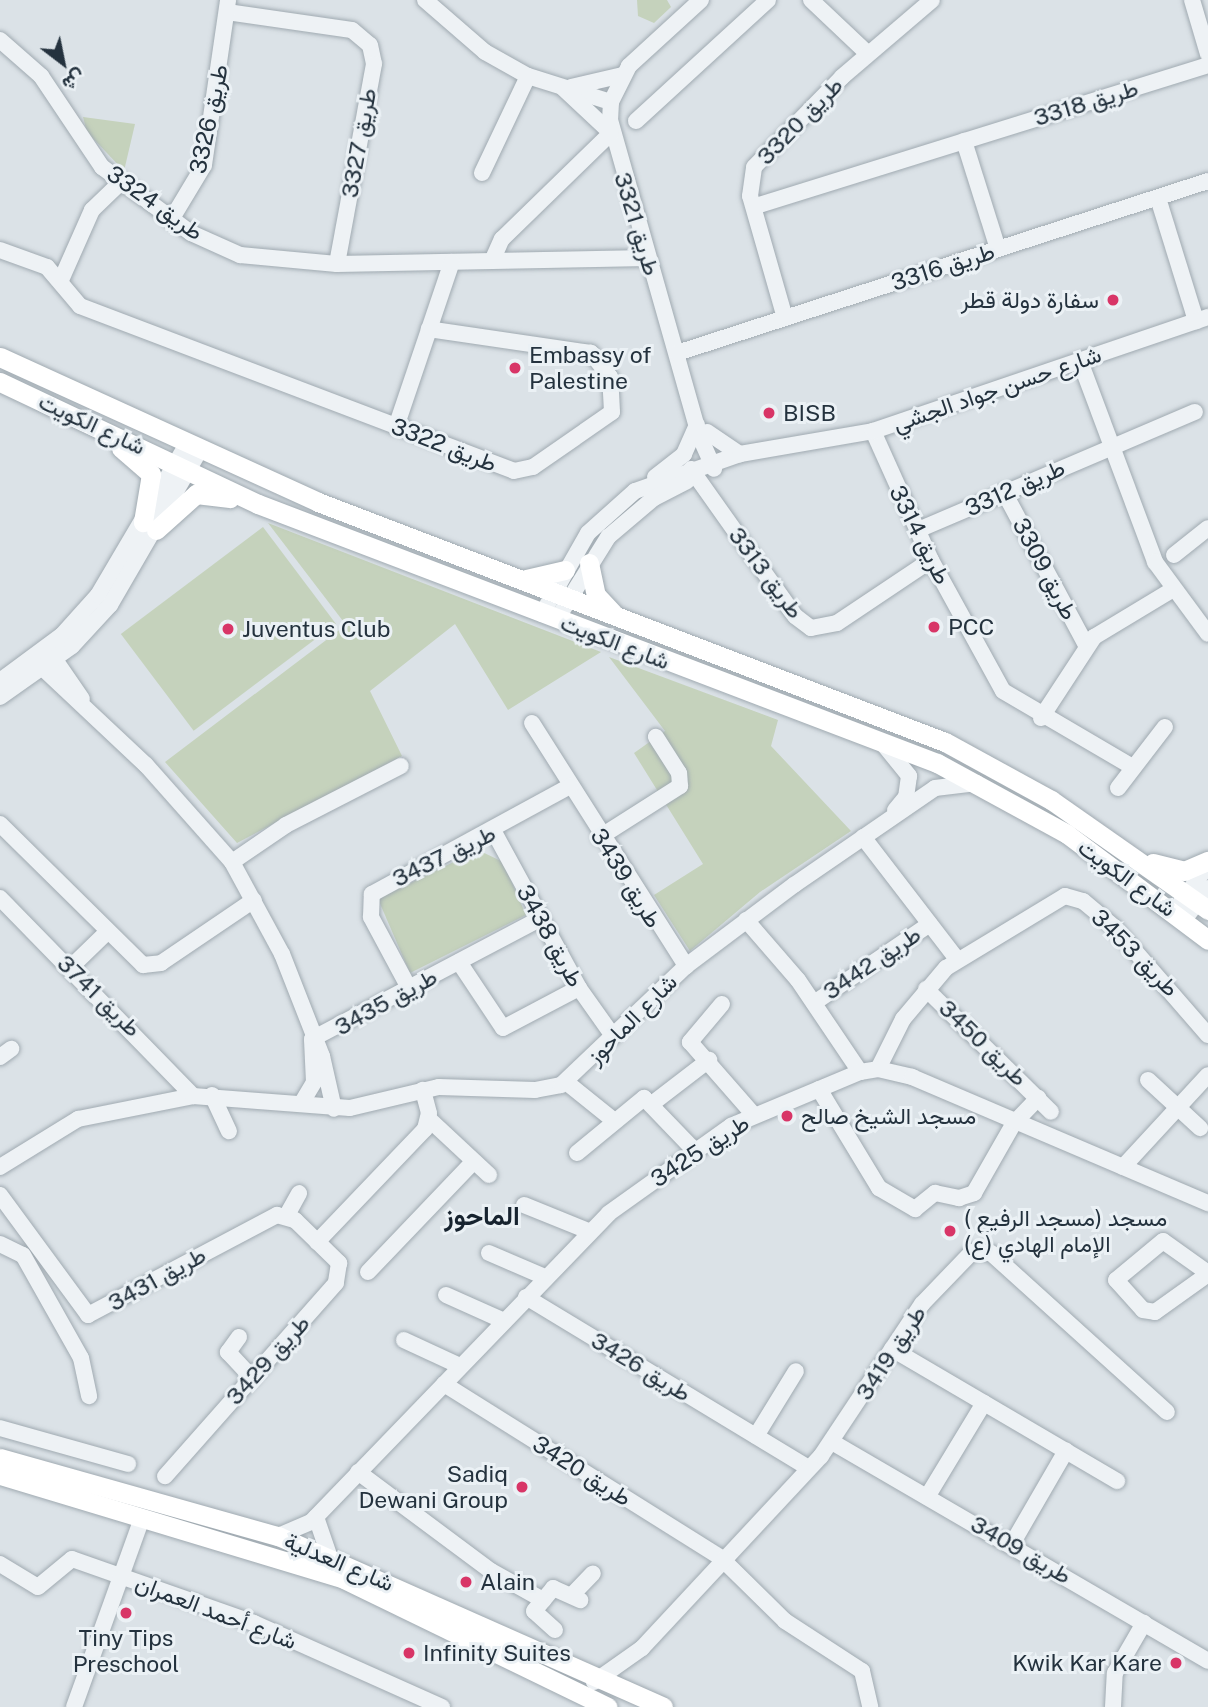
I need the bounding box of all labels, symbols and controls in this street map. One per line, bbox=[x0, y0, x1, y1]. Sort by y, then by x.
north arrow bbox=[28, 28, 98, 98]
street label: طريق 3326 bbox=[184, 62, 234, 176]
text: ش bbox=[59, 65, 90, 96]
street label: طريق 3320 bbox=[752, 72, 848, 170]
street label: طريق 3318 bbox=[1031, 74, 1141, 132]
street label: طريق 3327 bbox=[336, 86, 382, 200]
street label: طريق 3324 bbox=[101, 160, 209, 246]
street label: طريق 3321 bbox=[608, 169, 666, 279]
street label: طريق 3316 bbox=[888, 237, 998, 297]
place label: سفارة دولة قطر bbox=[961, 286, 1099, 314]
marker: سفارة دولة قطر bbox=[1105, 292, 1121, 308]
street label: شارع حسن جواد الجشي bbox=[889, 340, 1105, 438]
place label: Embassy of Palestine bbox=[529, 341, 652, 395]
marker: Embassy of Palestine bbox=[507, 360, 523, 376]
street label: شارع الكويت bbox=[34, 387, 150, 461]
place label: BISB bbox=[783, 399, 836, 427]
marker: BISB bbox=[761, 405, 777, 421]
street label: طريق 3322 bbox=[387, 412, 501, 478]
street label: طريق 3312 bbox=[961, 454, 1069, 522]
street label: طريق 3314 bbox=[883, 481, 957, 589]
street label: طريق 3309 bbox=[1007, 513, 1083, 625]
street label: طريق 3313 bbox=[723, 522, 809, 624]
street label: شارع الكويت bbox=[557, 609, 673, 675]
place label: PCC bbox=[948, 613, 994, 641]
place label: Juventus Club bbox=[242, 615, 391, 643]
marker: PCC bbox=[926, 619, 942, 635]
marker: Juventus Club bbox=[220, 621, 236, 637]
street label: طريق 3437 bbox=[388, 819, 500, 893]
street label: طريق 3439 bbox=[585, 823, 667, 933]
street label: شارع الكويت bbox=[1073, 833, 1181, 923]
street label: طريق 3438 bbox=[511, 880, 589, 992]
street label: طريق 3453 bbox=[1086, 904, 1184, 1002]
street label: طريق 3442 bbox=[818, 920, 926, 1006]
street label: طريق 3741 bbox=[51, 949, 147, 1043]
street label: طريق 3435 bbox=[330, 963, 442, 1041]
street label: شارع الماحوز bbox=[581, 968, 683, 1070]
street label: طريق 3450 bbox=[933, 994, 1033, 1092]
place label: مسجد الشيخ صالح bbox=[801, 1102, 976, 1130]
marker: مسجد الشيخ صالح bbox=[779, 1108, 795, 1124]
street label: طريق 3425 bbox=[646, 1109, 754, 1193]
district label: الماحوز bbox=[444, 1200, 520, 1232]
place label: ( مسجد الرفيع) مسجد الإمام الهادي (ع) bbox=[964, 1204, 1167, 1258]
marker: ( مسجد الرفيع) مسجد الإمام الهادي (ع) bbox=[942, 1223, 958, 1239]
street label: طريق 3431 bbox=[103, 1241, 211, 1317]
street label: طريق 3419 bbox=[850, 1301, 932, 1405]
street label: طريق 3429 bbox=[220, 1309, 316, 1411]
street label: طريق 3426 bbox=[586, 1327, 696, 1407]
street label: طريق 3420 bbox=[528, 1430, 636, 1512]
place label: Sadiq Dewani Group bbox=[358, 1460, 508, 1514]
marker: Sadiq Dewani Group bbox=[514, 1479, 530, 1495]
street label: طريق 3409 bbox=[966, 1510, 1076, 1590]
street label: شارع العدلية bbox=[280, 1527, 398, 1597]
place label: Alain bbox=[480, 1568, 535, 1596]
street label: شارع أحمد العمران bbox=[132, 1569, 300, 1655]
marker: Alain bbox=[458, 1574, 474, 1590]
marker: Tiny Tips Preschool bbox=[118, 1605, 134, 1621]
place label: Tiny Tips Preschool bbox=[73, 1624, 179, 1678]
place label: Infinity Suites bbox=[423, 1639, 571, 1667]
marker: Infinity Suites bbox=[401, 1645, 417, 1661]
place label: Kwik Kar Kare bbox=[1012, 1649, 1162, 1677]
marker: Kwik Kar Kare bbox=[1168, 1655, 1184, 1671]

